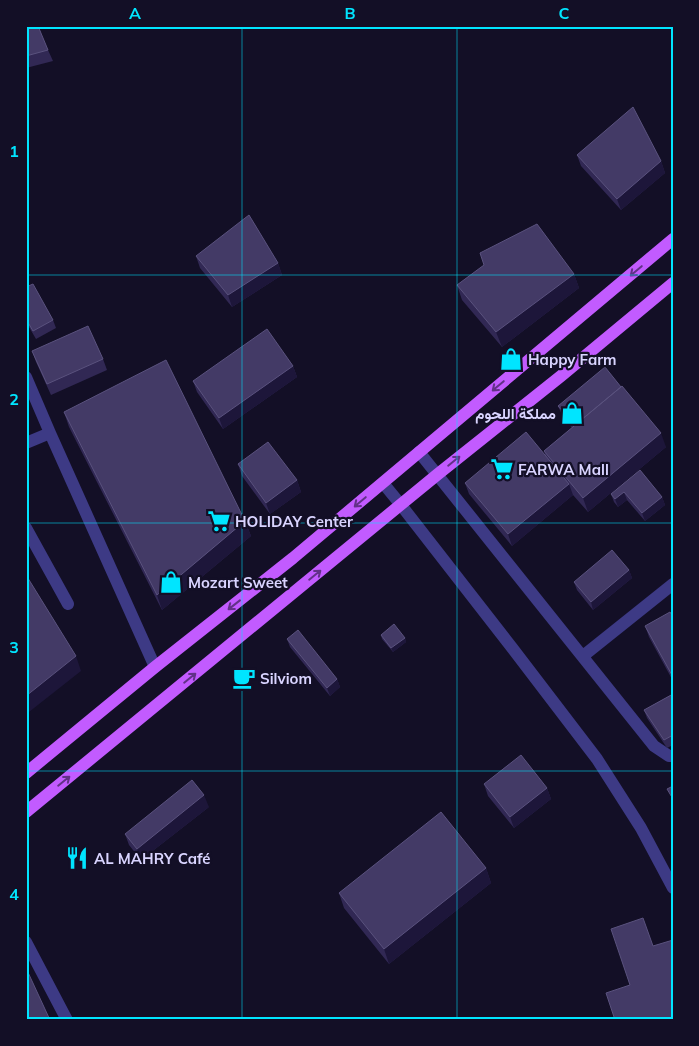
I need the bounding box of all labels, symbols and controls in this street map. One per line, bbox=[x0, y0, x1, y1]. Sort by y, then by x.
text: A bbox=[129, 3, 141, 23]
text: B bbox=[344, 3, 356, 23]
text: C bbox=[559, 3, 570, 23]
text: 1 bbox=[9, 141, 19, 161]
one-way arrow bbox=[629, 265, 642, 276]
shop icon: Happy Farm bbox=[498, 346, 524, 372]
place label: Happy Farm bbox=[528, 350, 617, 369]
one-way arrow bbox=[491, 381, 504, 392]
text: 2 bbox=[9, 389, 19, 409]
shop icon: مملكة اللحوم bbox=[559, 400, 585, 426]
place label: مملكة اللحوم bbox=[475, 404, 556, 424]
one-way arrow bbox=[448, 455, 461, 466]
supermarket icon: FARWA Mall bbox=[489, 456, 515, 482]
place label: FARWA Mall bbox=[518, 460, 609, 479]
one-way arrow bbox=[353, 496, 366, 508]
supermarket icon: HOLIDAY Center bbox=[206, 508, 232, 534]
place label: HOLIDAY Center bbox=[235, 512, 353, 531]
shop icon: Mozart Sweet bbox=[158, 569, 184, 595]
one-way arrow bbox=[308, 569, 321, 580]
place label: Mozart Sweet bbox=[188, 573, 288, 592]
one-way arrow bbox=[228, 599, 241, 610]
text: 3 bbox=[9, 637, 19, 657]
cafe icon: Silviom bbox=[231, 665, 257, 691]
place label: Silviom bbox=[260, 669, 312, 688]
one-way arrow bbox=[183, 672, 196, 684]
one-way arrow bbox=[57, 776, 70, 787]
restaurant icon: AL MAHRY Café bbox=[64, 845, 90, 871]
place label: AL MAHRY Café bbox=[94, 849, 210, 868]
text: 4 bbox=[9, 884, 19, 904]

